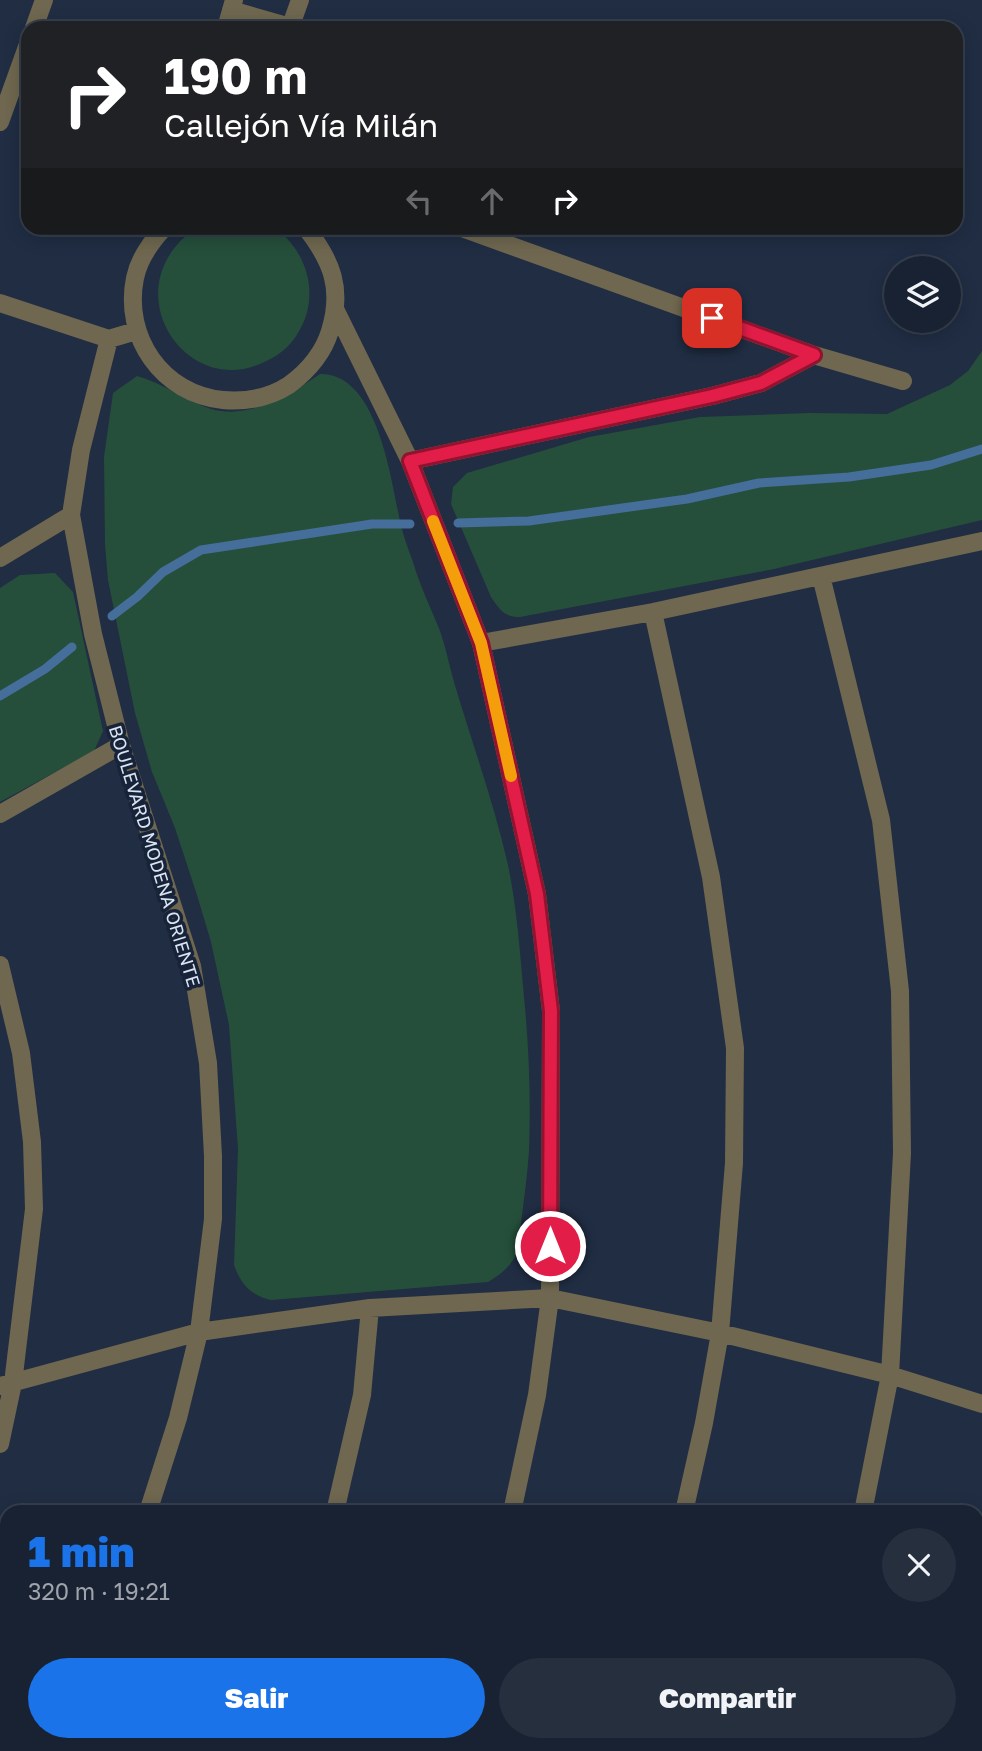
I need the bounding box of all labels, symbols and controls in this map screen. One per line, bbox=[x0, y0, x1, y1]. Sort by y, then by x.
text: 190 m bbox=[164, 46, 307, 105]
icon: right bbox=[49, 49, 140, 140]
text: Callejón Vía Milán bbox=[164, 106, 438, 144]
icon: left bbox=[400, 182, 438, 220]
icon: ahead bbox=[473, 182, 511, 220]
icon: right bbox=[546, 182, 584, 220]
map controls bbox=[884, 256, 961, 333]
button: layers bbox=[884, 256, 961, 333]
pin bbox=[682, 288, 742, 348]
icon: arrive bbox=[693, 299, 731, 337]
street label: BOULEVARD MODENA ORIENTE bbox=[105, 723, 205, 989]
position arrow bbox=[513, 1209, 587, 1283]
text: 1 min bbox=[28, 1526, 135, 1576]
button: close bbox=[882, 1528, 956, 1602]
text: 320 m · 19:21 bbox=[28, 1577, 170, 1605]
button: Salir bbox=[28, 1658, 485, 1738]
button: Compartir bbox=[499, 1658, 956, 1738]

